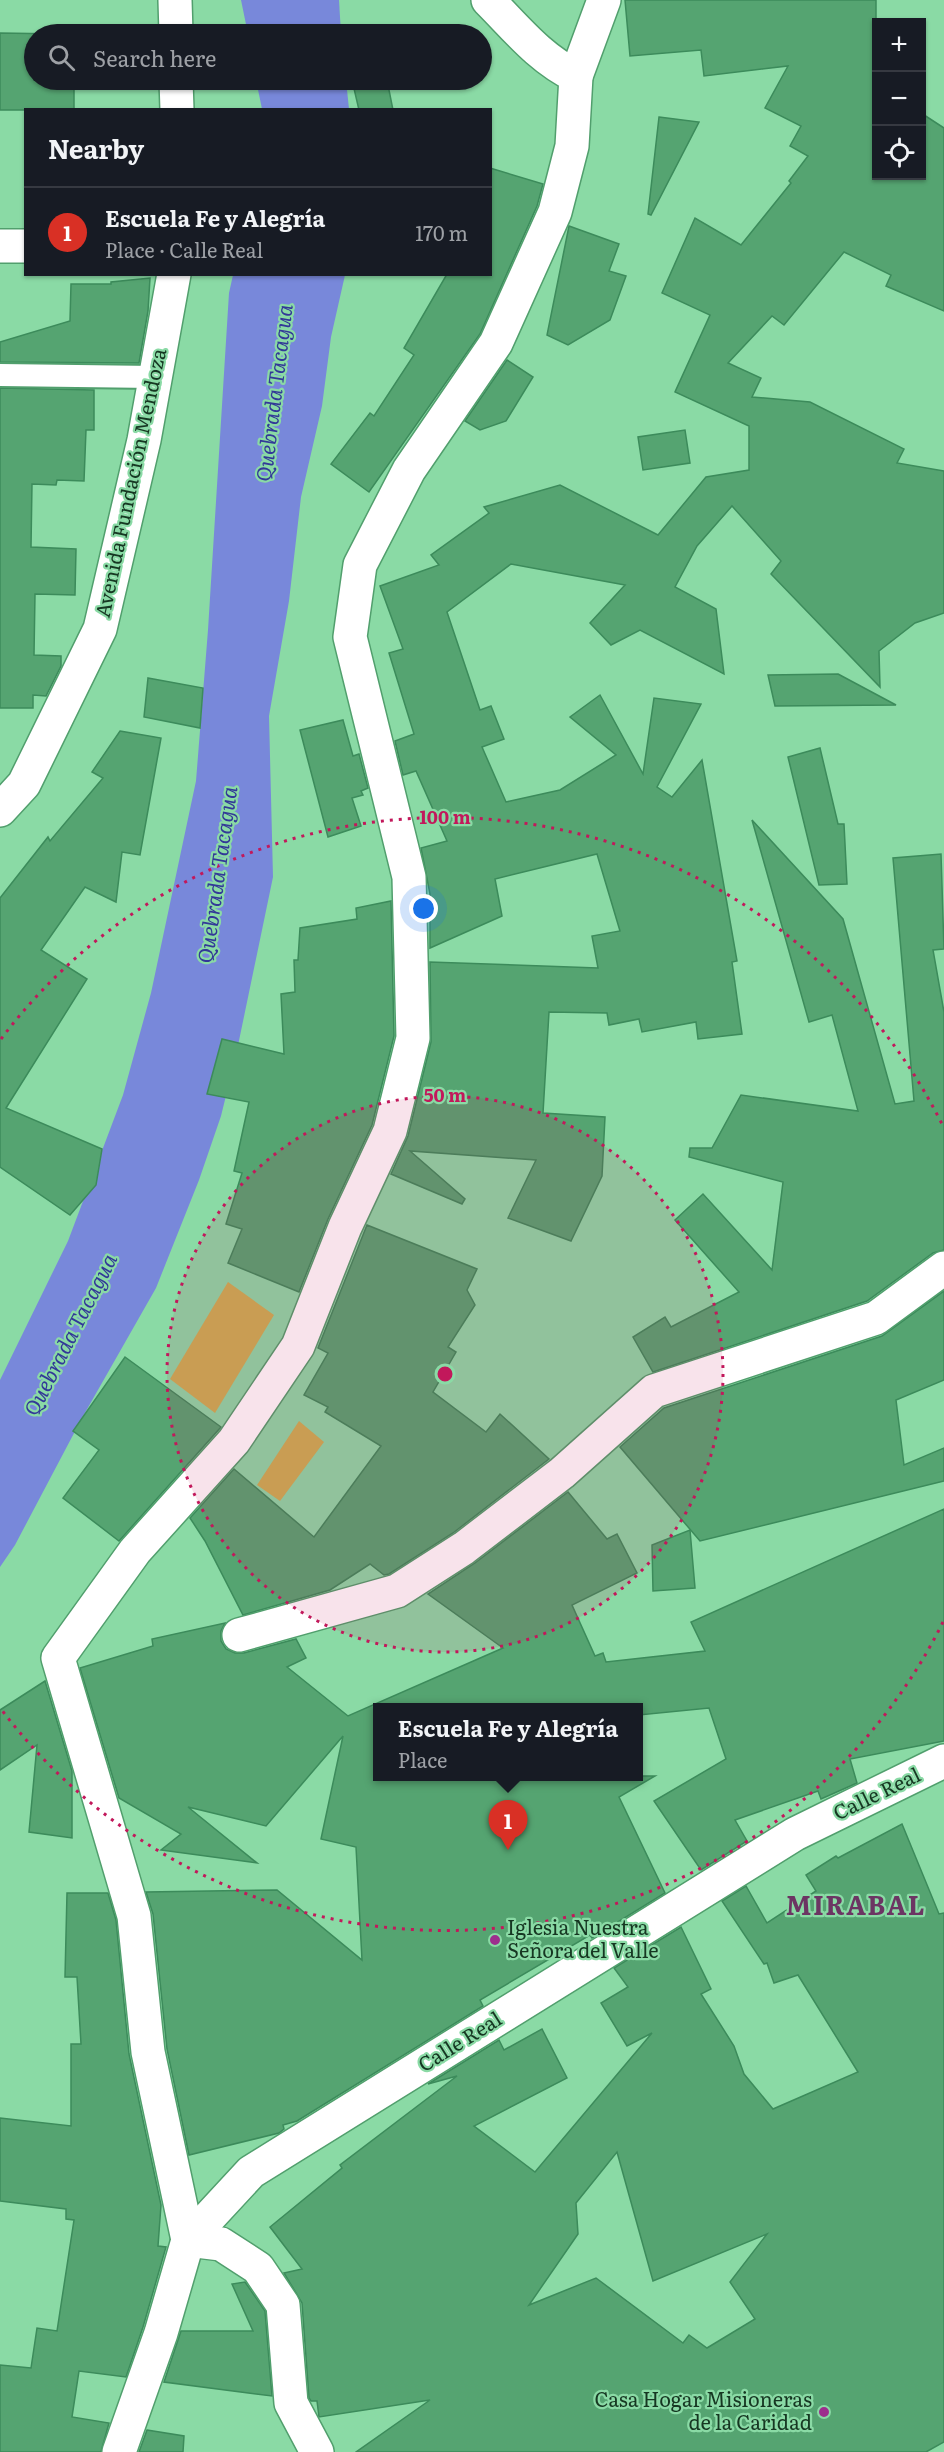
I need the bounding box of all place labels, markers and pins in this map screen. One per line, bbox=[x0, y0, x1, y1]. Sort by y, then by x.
centre of rings bbox=[435, 1364, 455, 1384]
pin: 1 bbox=[488, 1800, 528, 1850]
place label: Iglesia Nuestra Señora del Valle bbox=[507, 1911, 659, 1964]
marker: Iglesia Nuestra Señora del Valle bbox=[488, 1933, 502, 1947]
place label: Casa Hogar Misioneras de la Caridad bbox=[594, 2383, 812, 2436]
marker: Casa Hogar Misioneras de la Caridad bbox=[817, 2405, 831, 2419]

